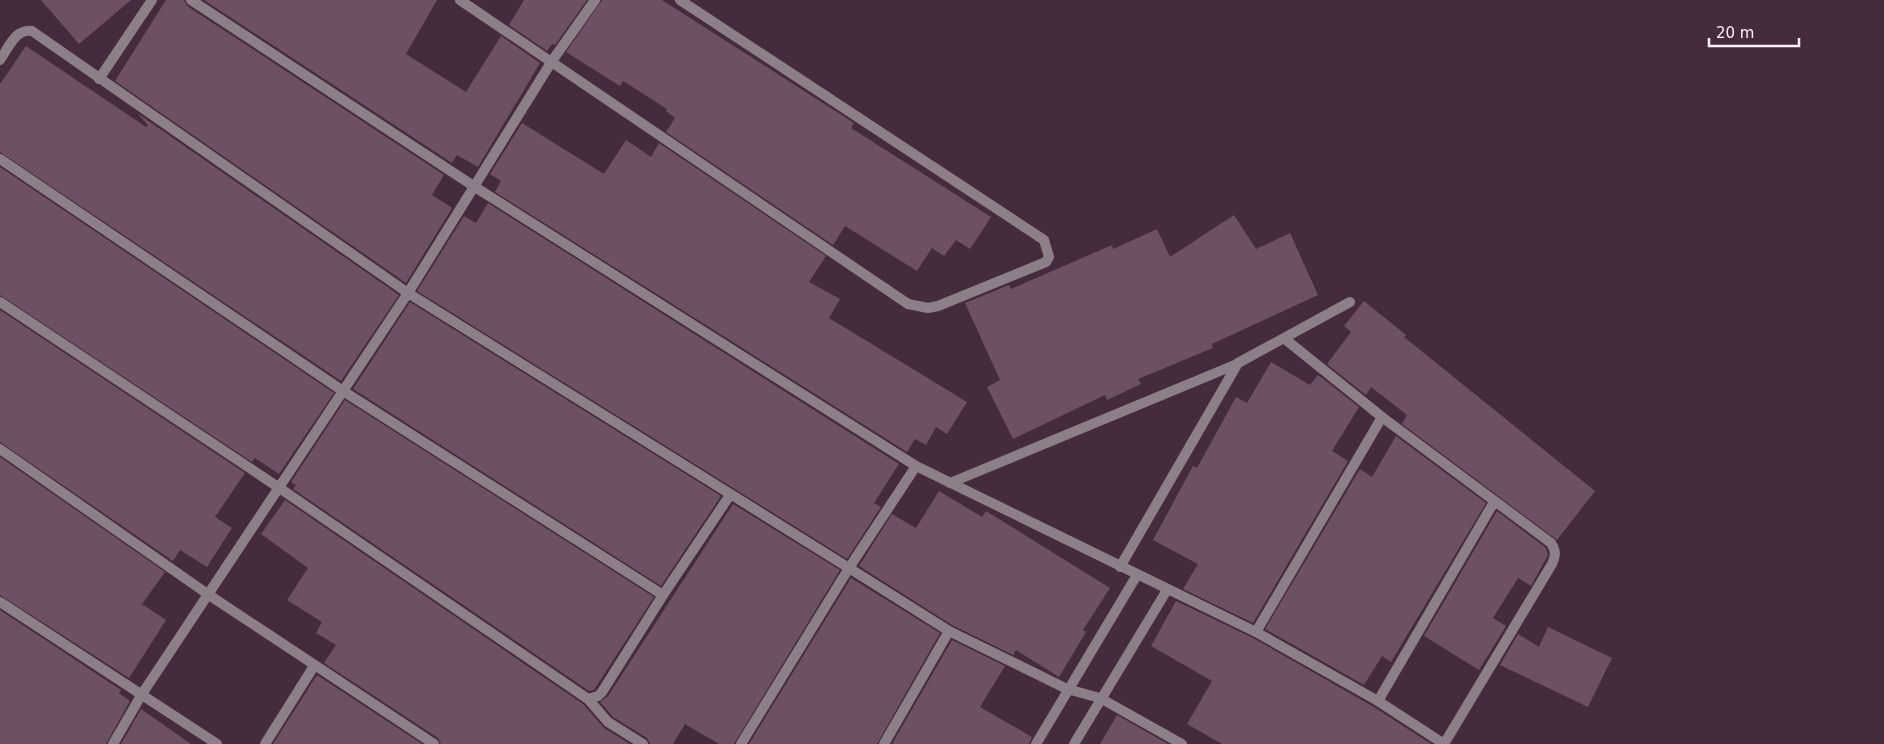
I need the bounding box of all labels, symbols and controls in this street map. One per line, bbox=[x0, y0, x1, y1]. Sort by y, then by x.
scale bar bbox=[1709, 15, 1799, 47]
text: 20 m bbox=[1716, 24, 1754, 42]

